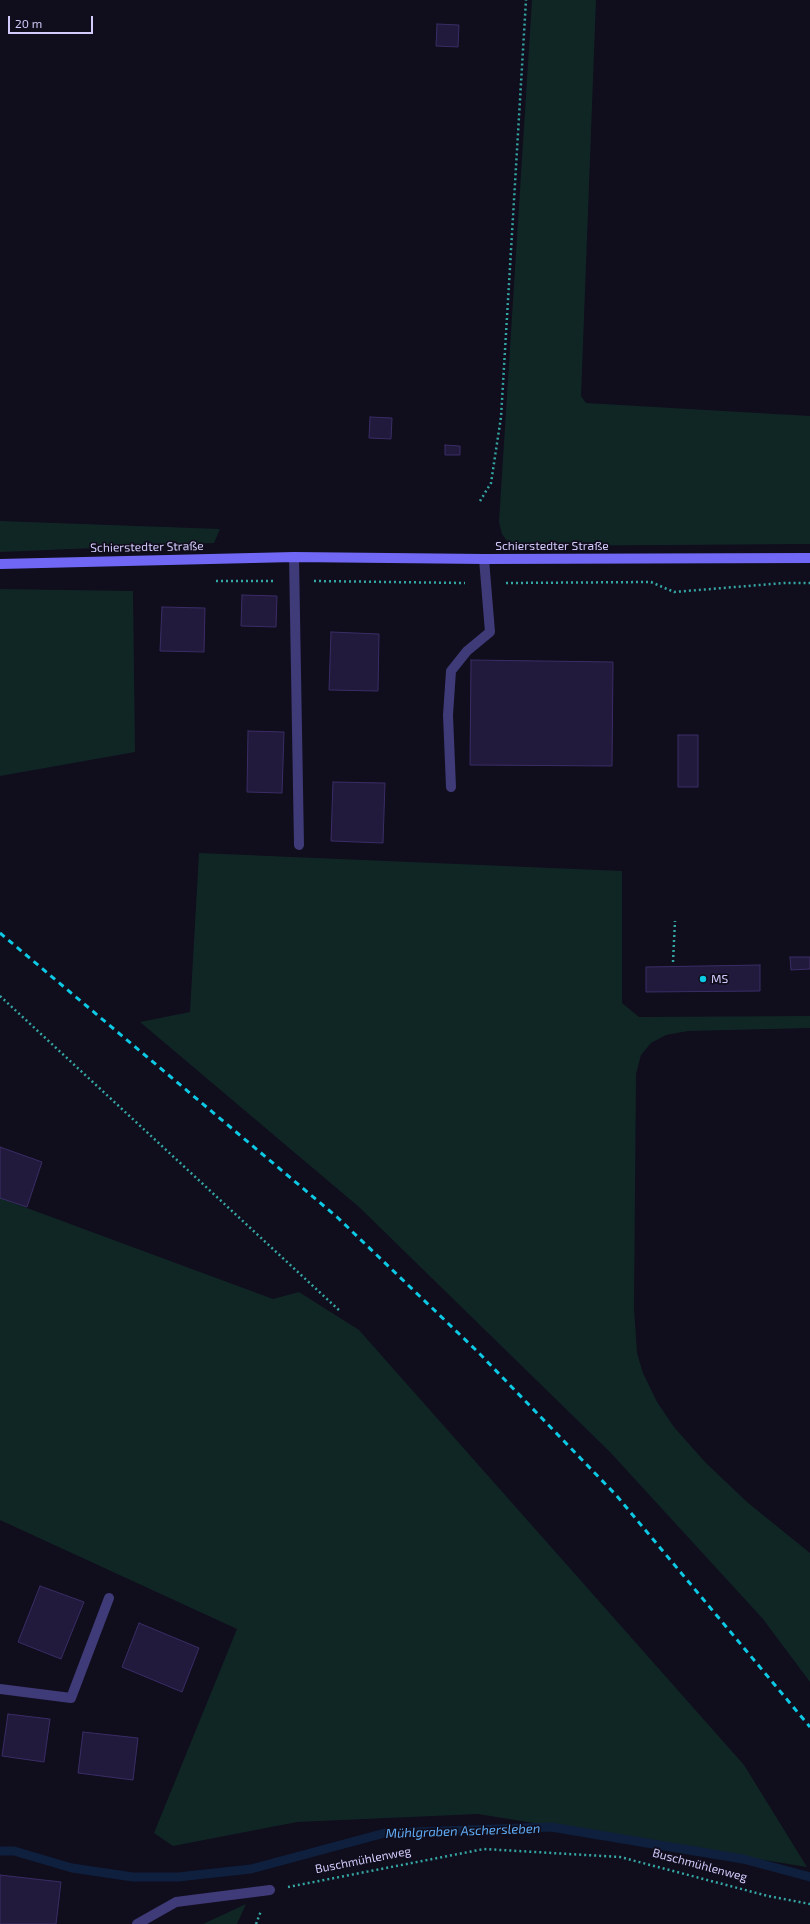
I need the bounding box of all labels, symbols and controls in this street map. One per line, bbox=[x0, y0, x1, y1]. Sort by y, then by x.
scale bar bbox=[10, 8, 95, 34]
text: 20 m bbox=[15, 16, 42, 30]
street label: Schierstedter Straße bbox=[90, 539, 204, 555]
street label: Schierstedter Straße bbox=[495, 539, 609, 553]
place label: MS bbox=[711, 972, 728, 986]
marker: MS bbox=[698, 974, 708, 984]
water label: Mühlgraben Aschersleben bbox=[385, 1821, 541, 1841]
street label: Buschmühlenweg bbox=[314, 1844, 412, 1876]
street label: Buschmühlenweg bbox=[651, 1845, 749, 1885]

